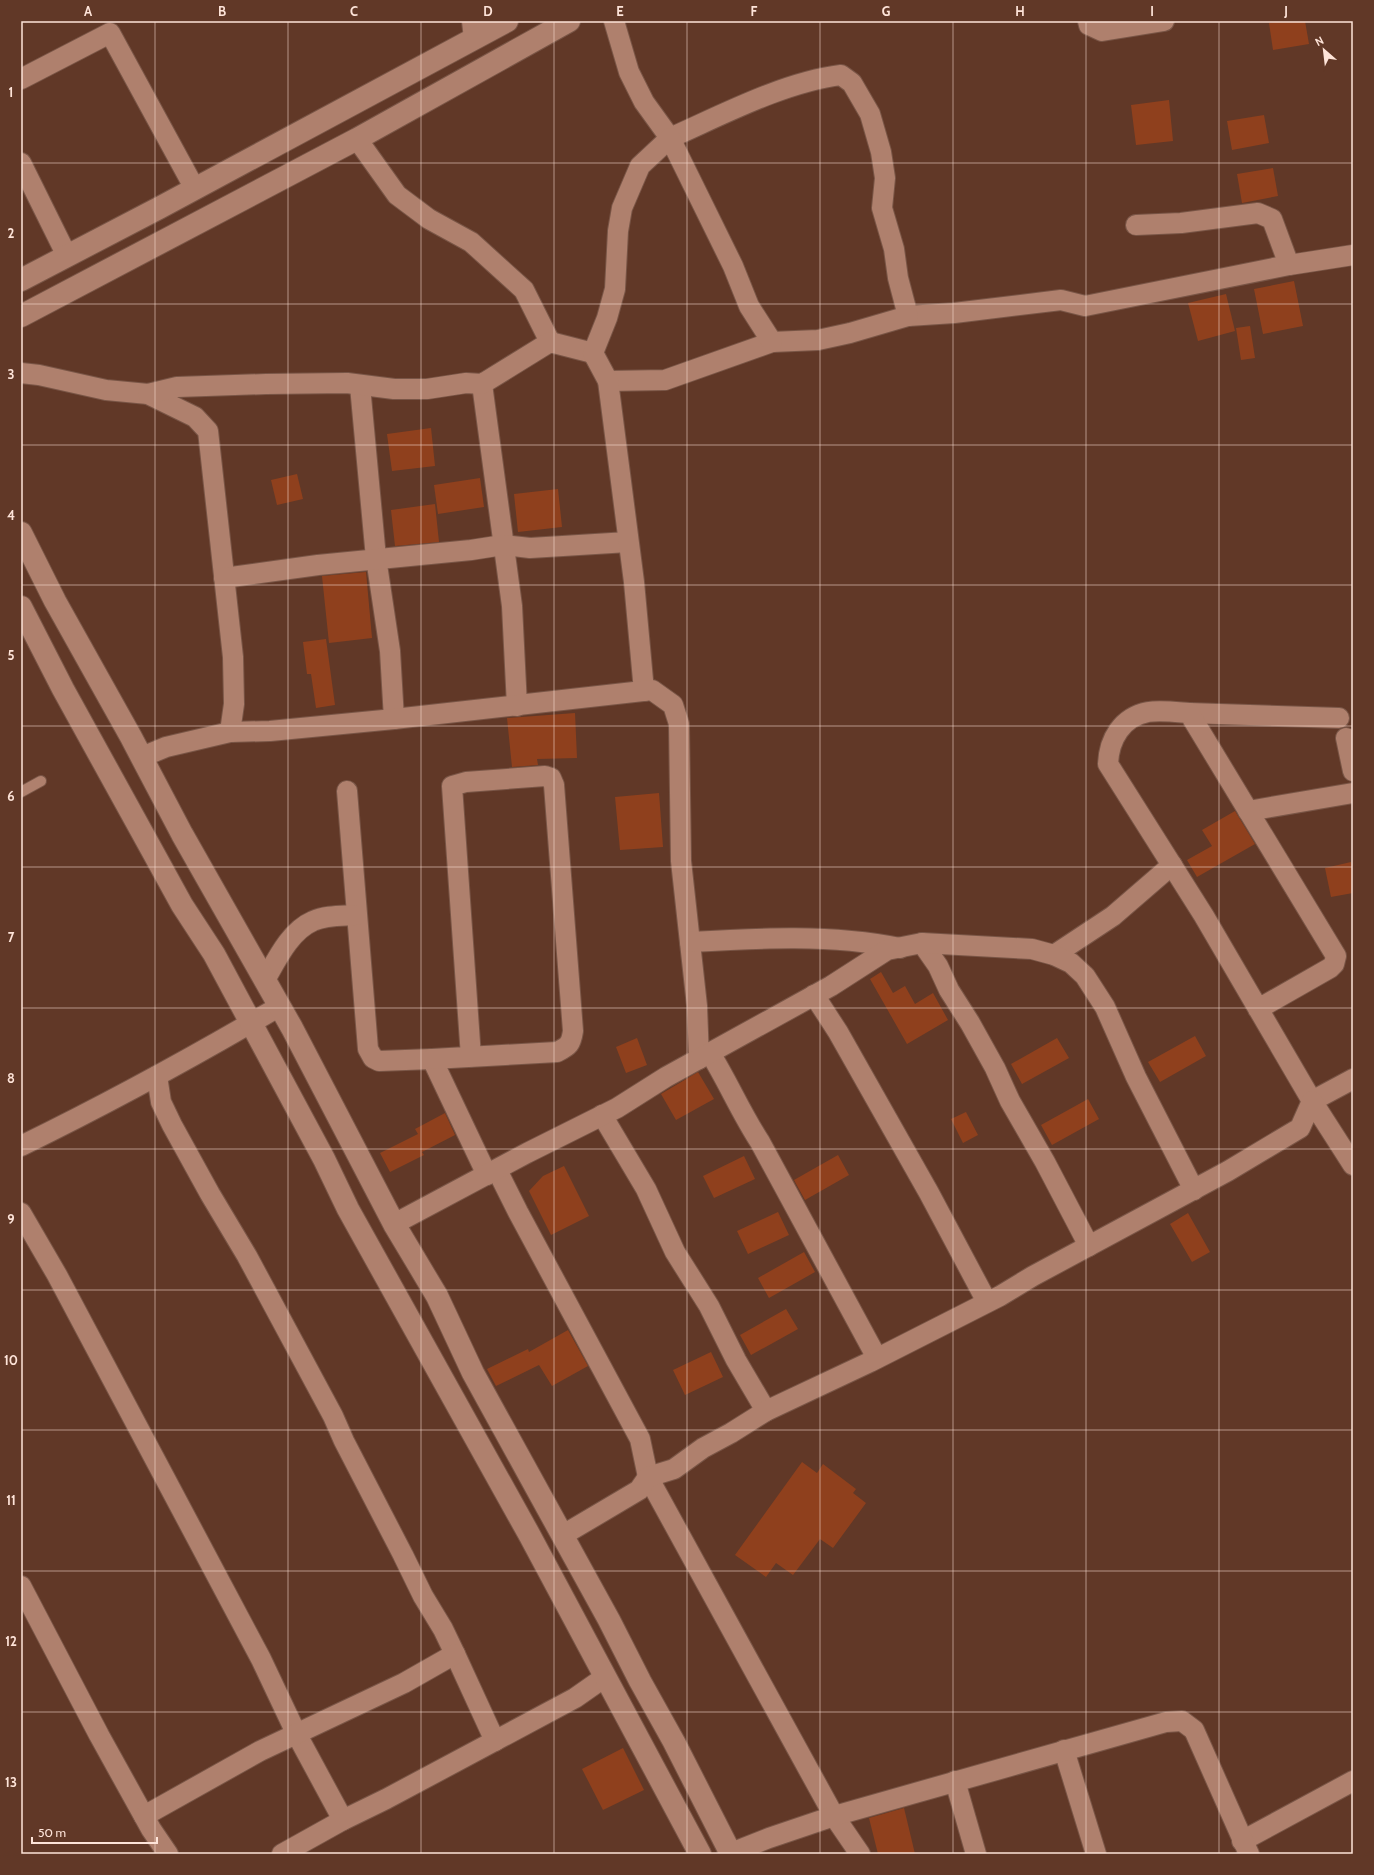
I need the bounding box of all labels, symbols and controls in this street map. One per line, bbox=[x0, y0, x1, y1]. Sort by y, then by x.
text: A bbox=[84, 3, 93, 19]
text: B bbox=[218, 3, 226, 19]
text: C bbox=[350, 3, 358, 19]
text: D bbox=[483, 3, 493, 19]
text: E bbox=[616, 3, 624, 19]
text: F bbox=[751, 3, 758, 19]
text: G bbox=[882, 3, 891, 19]
text: H bbox=[1015, 3, 1025, 19]
text: I bbox=[1150, 3, 1154, 19]
text: J bbox=[1283, 3, 1288, 19]
north arrow bbox=[1304, 30, 1344, 70]
text: N bbox=[1313, 33, 1326, 49]
text: 1 bbox=[9, 84, 13, 100]
text: 2 bbox=[8, 225, 15, 241]
text: 3 bbox=[7, 366, 15, 382]
text: 4 bbox=[7, 507, 15, 523]
text: 5 bbox=[8, 647, 15, 663]
text: 6 bbox=[7, 788, 15, 804]
text: 7 bbox=[8, 929, 15, 945]
text: 8 bbox=[7, 1070, 15, 1086]
text: 9 bbox=[7, 1211, 15, 1227]
text: 10 bbox=[4, 1352, 18, 1368]
text: 11 bbox=[6, 1492, 16, 1508]
text: 12 bbox=[5, 1633, 17, 1649]
text: 13 bbox=[5, 1774, 17, 1790]
scale bar bbox=[32, 1819, 157, 1845]
text: 50 m bbox=[38, 1825, 66, 1840]

